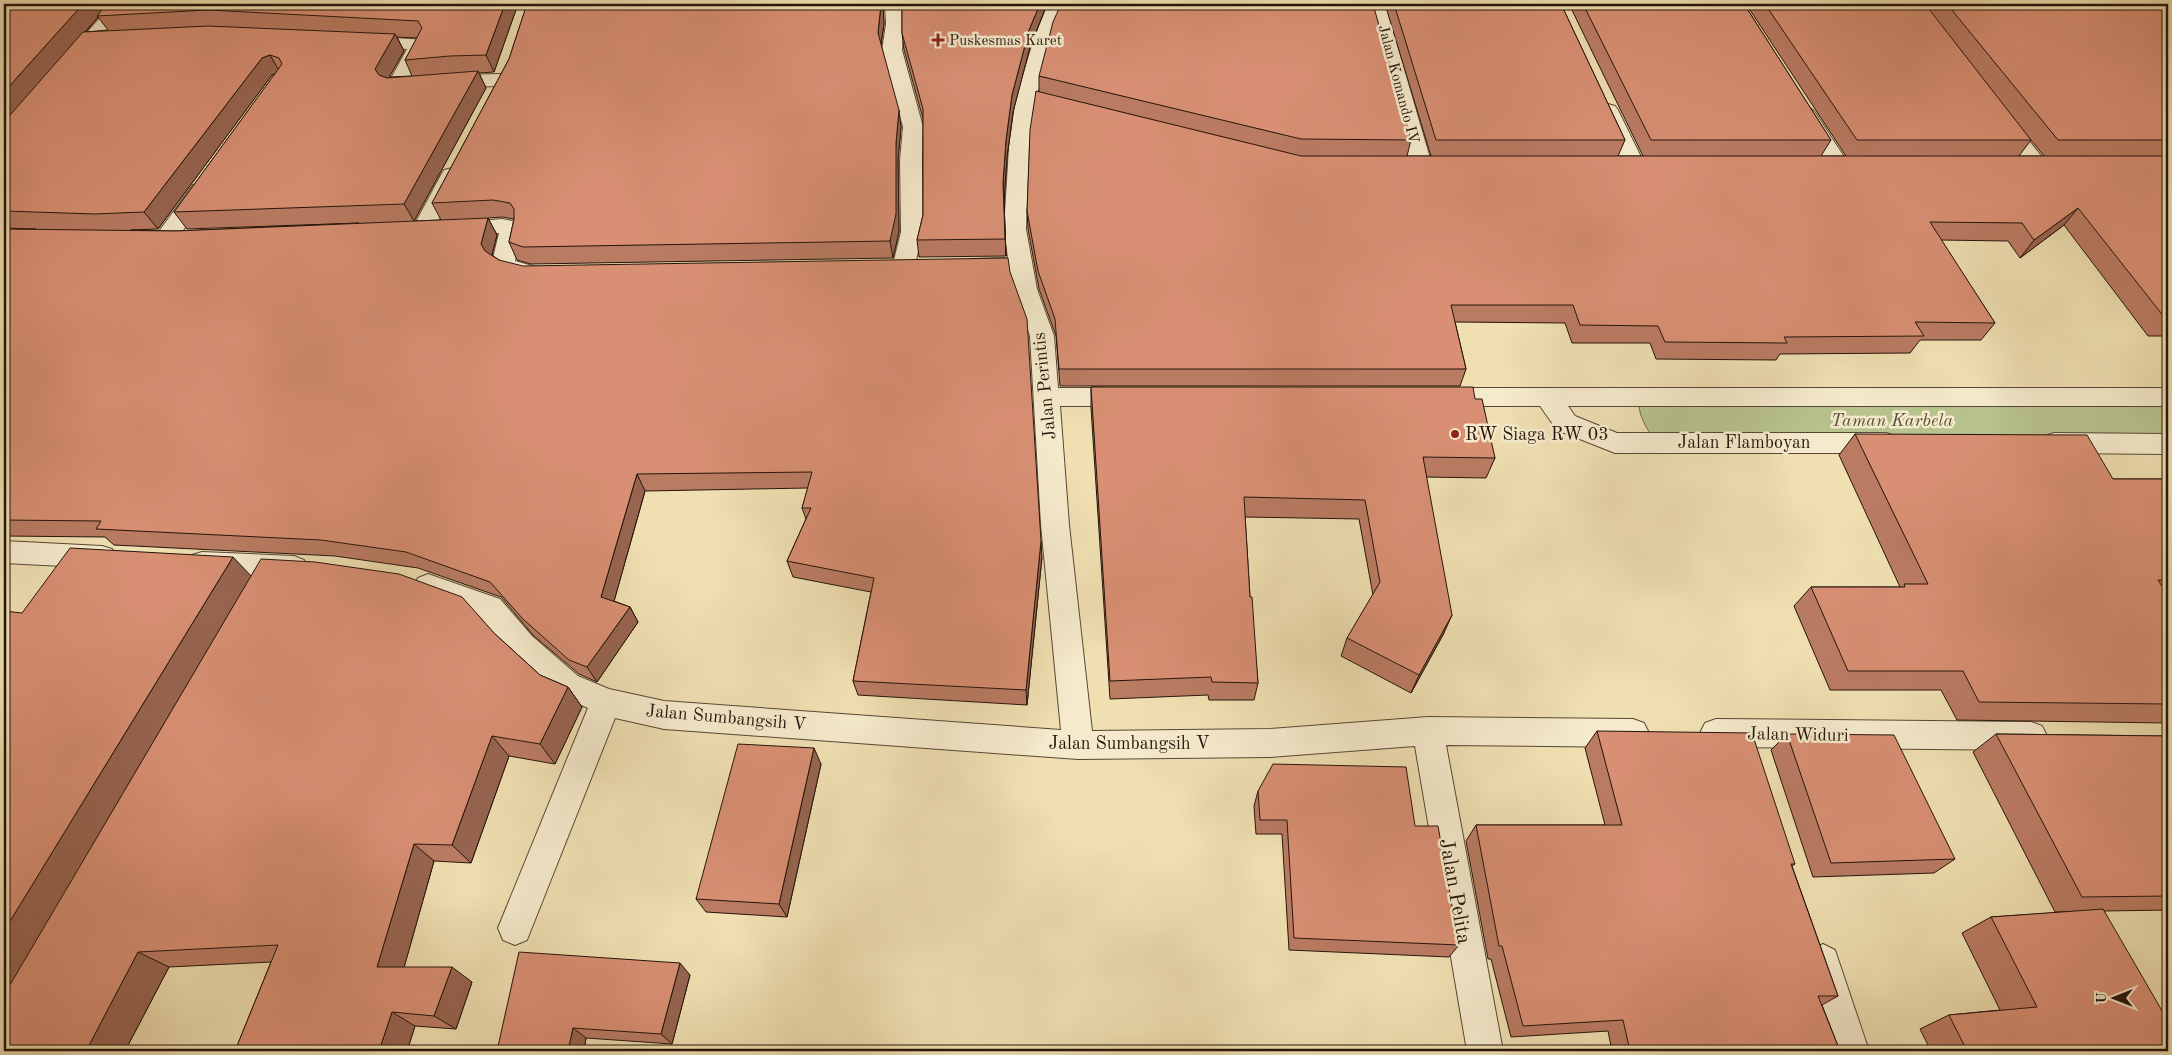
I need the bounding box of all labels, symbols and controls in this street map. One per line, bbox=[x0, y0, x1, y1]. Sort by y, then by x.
street label: Jalan Komando IV bbox=[1374, 23, 1421, 146]
marker: Puskesmas Karet bbox=[931, 33, 945, 47]
place label: Puskesmas Karet bbox=[949, 34, 1062, 49]
street label: Jalan Perintis bbox=[1030, 331, 1060, 440]
park label: Taman Karbela bbox=[1831, 412, 1953, 430]
place label: RW Siaga RW 03 bbox=[1465, 426, 1609, 444]
marker: RW Siaga RW 03 bbox=[1449, 428, 1461, 440]
street label: Jalan Flamboyan bbox=[1677, 434, 1811, 452]
street label: Jalan Sumbangsih V bbox=[645, 702, 807, 734]
street label: Jalan Widuri bbox=[1747, 725, 1849, 745]
street label: Jalan Sumbangsih V bbox=[1048, 735, 1210, 753]
street label: Jalan Pelita bbox=[1435, 837, 1474, 946]
north arrow bbox=[2090, 972, 2140, 1022]
text: U bbox=[2095, 992, 2109, 1004]

